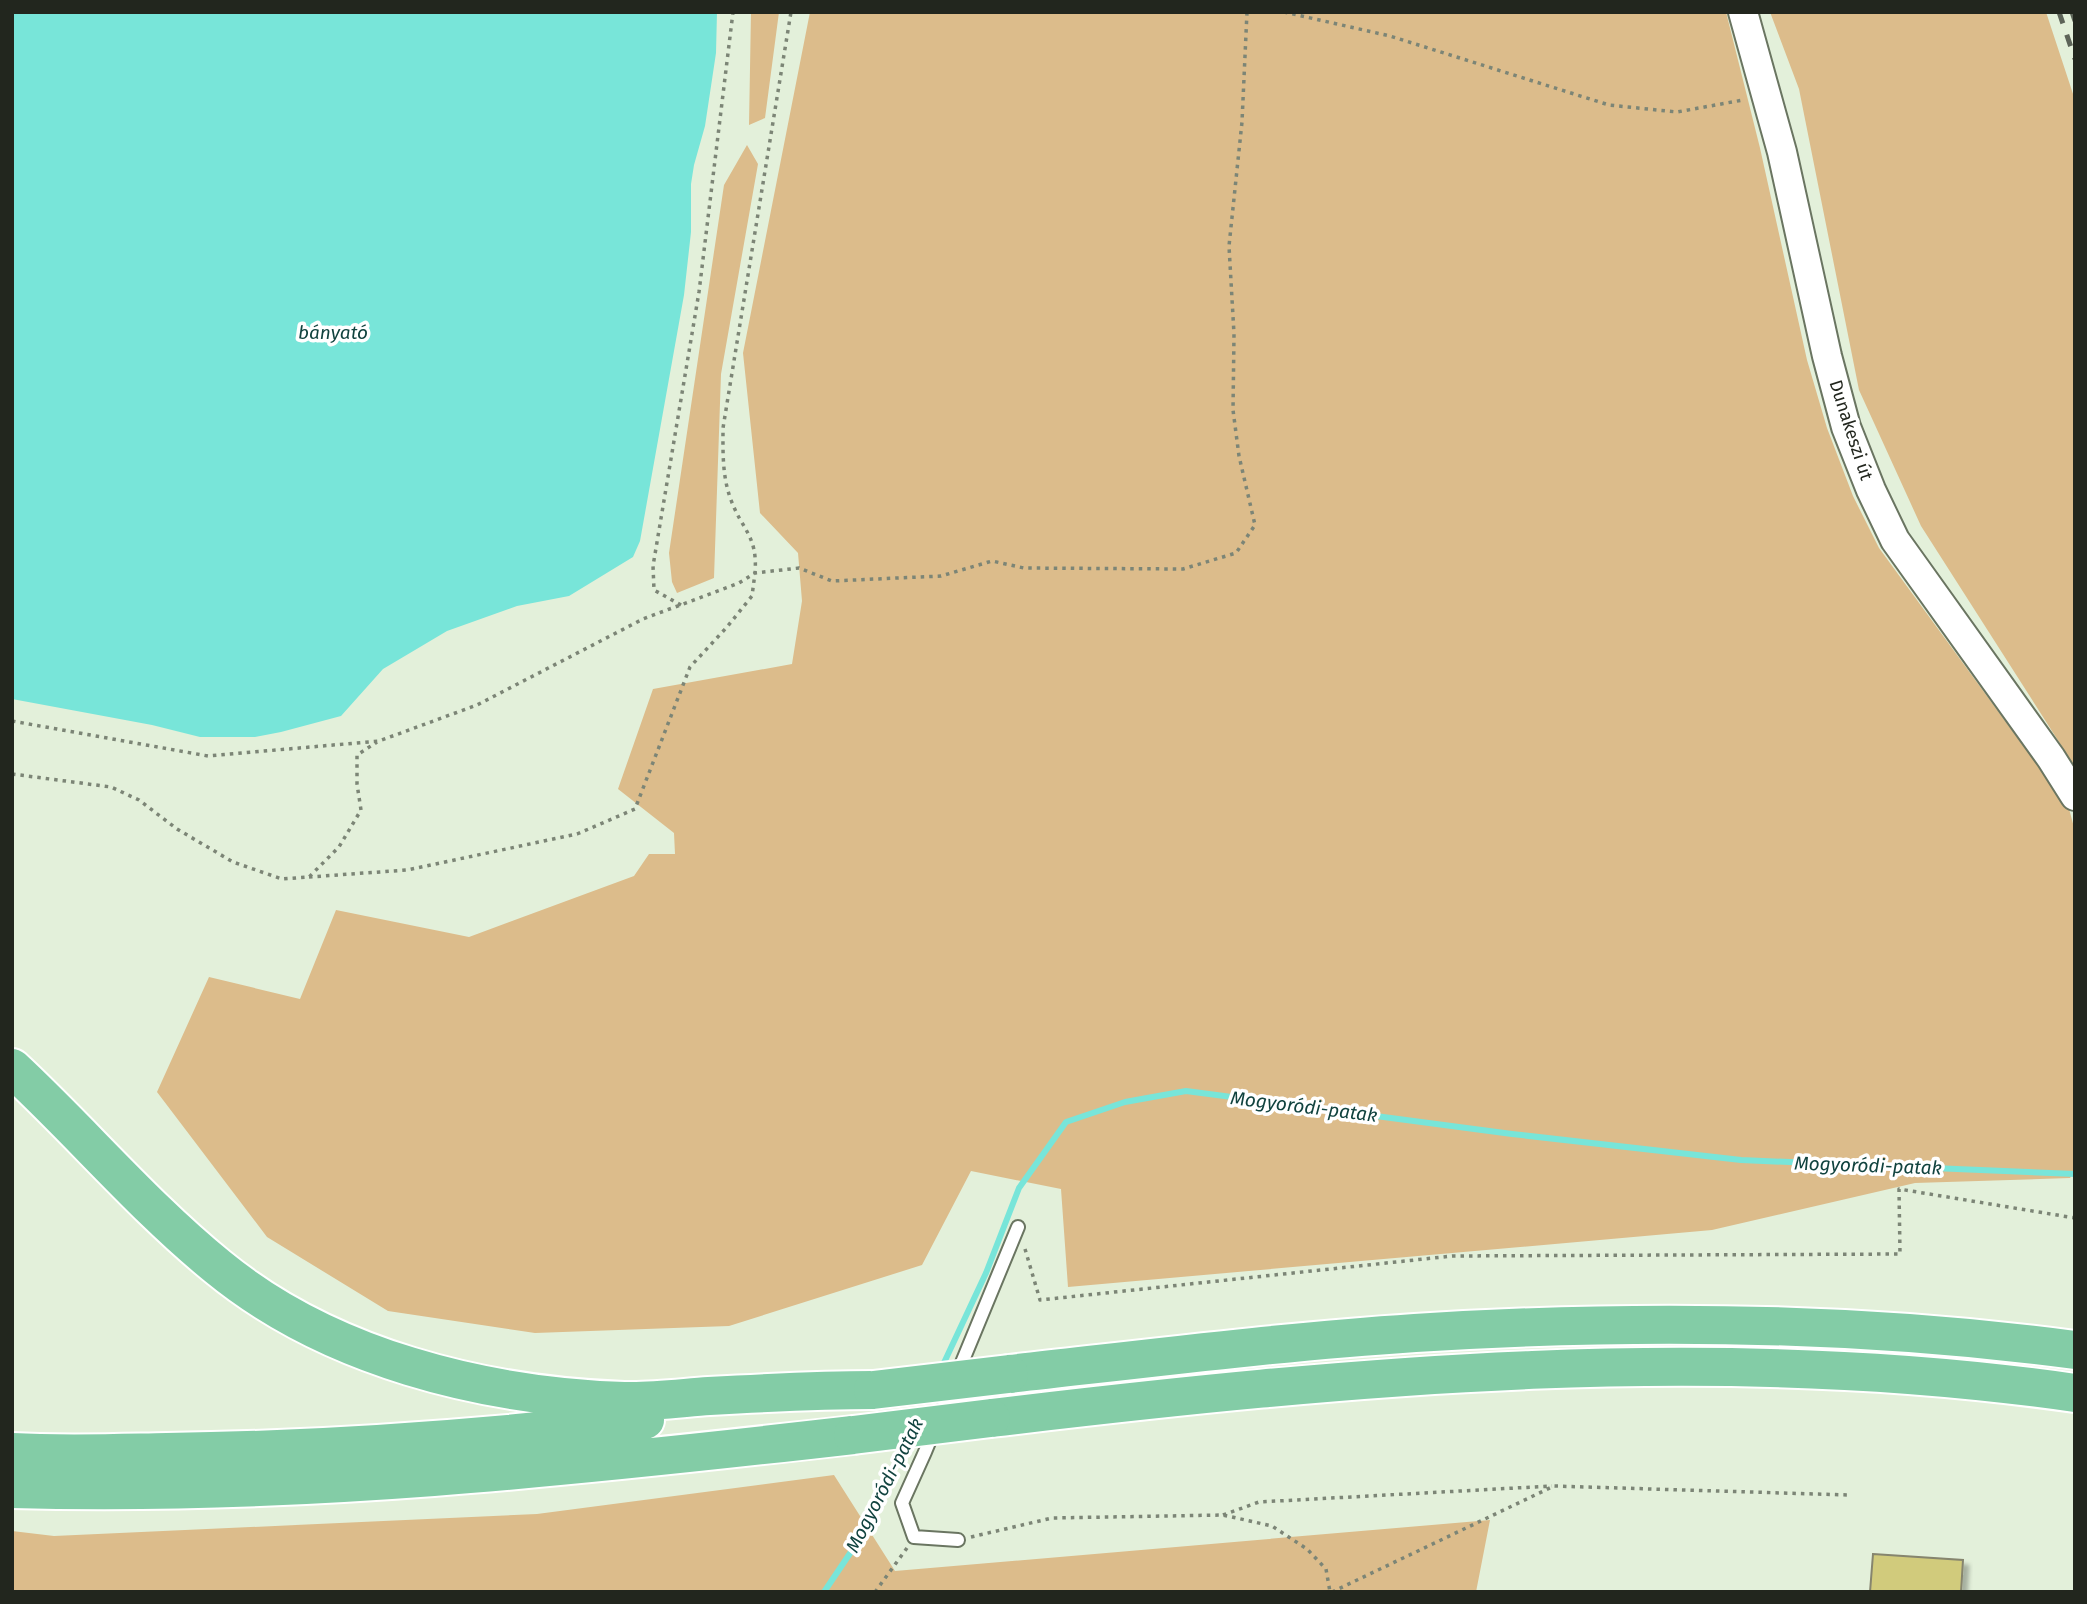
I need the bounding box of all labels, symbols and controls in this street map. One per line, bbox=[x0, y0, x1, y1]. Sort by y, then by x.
water label: bányató bbox=[298, 321, 368, 344]
street label: Dunakeszi út bbox=[1824, 377, 1878, 483]
water label: Mogyoródi-patak bbox=[1229, 1086, 1379, 1127]
water label: Mogyoródi-patak bbox=[1794, 1151, 1942, 1180]
water label: Mogyoródi-patak bbox=[841, 1414, 928, 1556]

